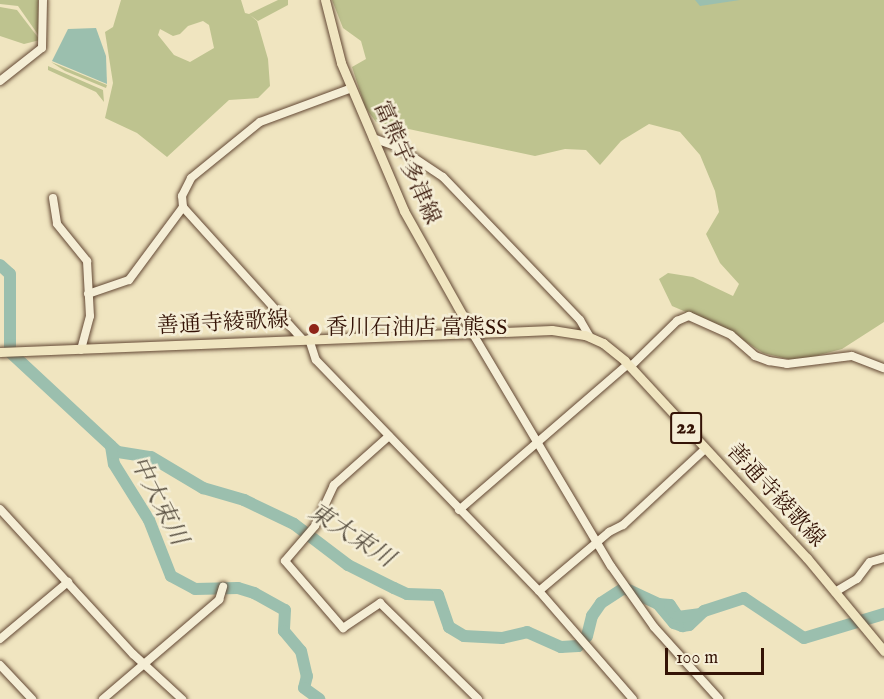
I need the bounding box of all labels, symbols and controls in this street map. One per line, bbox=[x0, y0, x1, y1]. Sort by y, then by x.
street label: 富熊宇多津線 bbox=[367, 97, 445, 229]
street label: 善通寺綾歌線 bbox=[156, 307, 290, 341]
place label: 香川石油店 富熊SS bbox=[326, 316, 507, 342]
marker: 香川石油店 富熊SS bbox=[307, 322, 321, 336]
road number: 22 bbox=[670, 410, 702, 446]
street label: 善通寺綾歌線 bbox=[720, 439, 830, 553]
water label: 中大束川 bbox=[123, 452, 193, 550]
water label: 東大束川 bbox=[303, 498, 399, 574]
scale bar bbox=[668, 636, 767, 674]
text: 100 m bbox=[676, 647, 718, 670]

